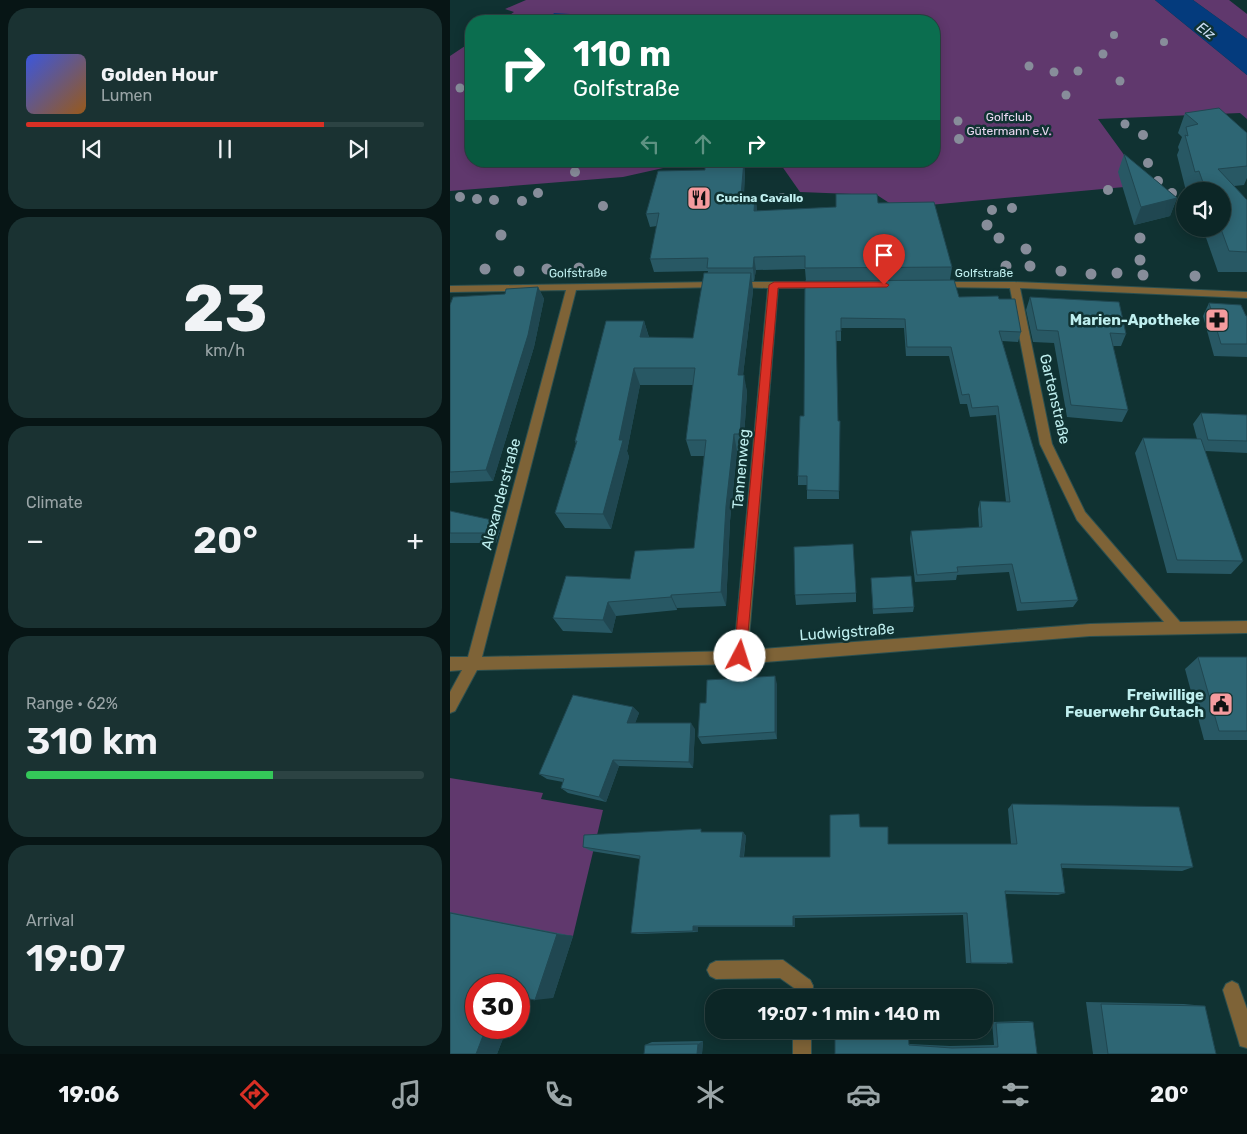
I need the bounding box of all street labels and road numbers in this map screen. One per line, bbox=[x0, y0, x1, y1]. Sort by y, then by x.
street label: Golfstraße bbox=[549, 265, 608, 281]
street label: Golfstraße bbox=[955, 266, 1013, 280]
street label: Gartenstraße bbox=[1036, 352, 1074, 446]
street label: Tannenweg bbox=[729, 428, 753, 510]
street label: Alexanderstraße bbox=[477, 436, 525, 552]
street label: Ludwigstraße bbox=[799, 620, 895, 644]

